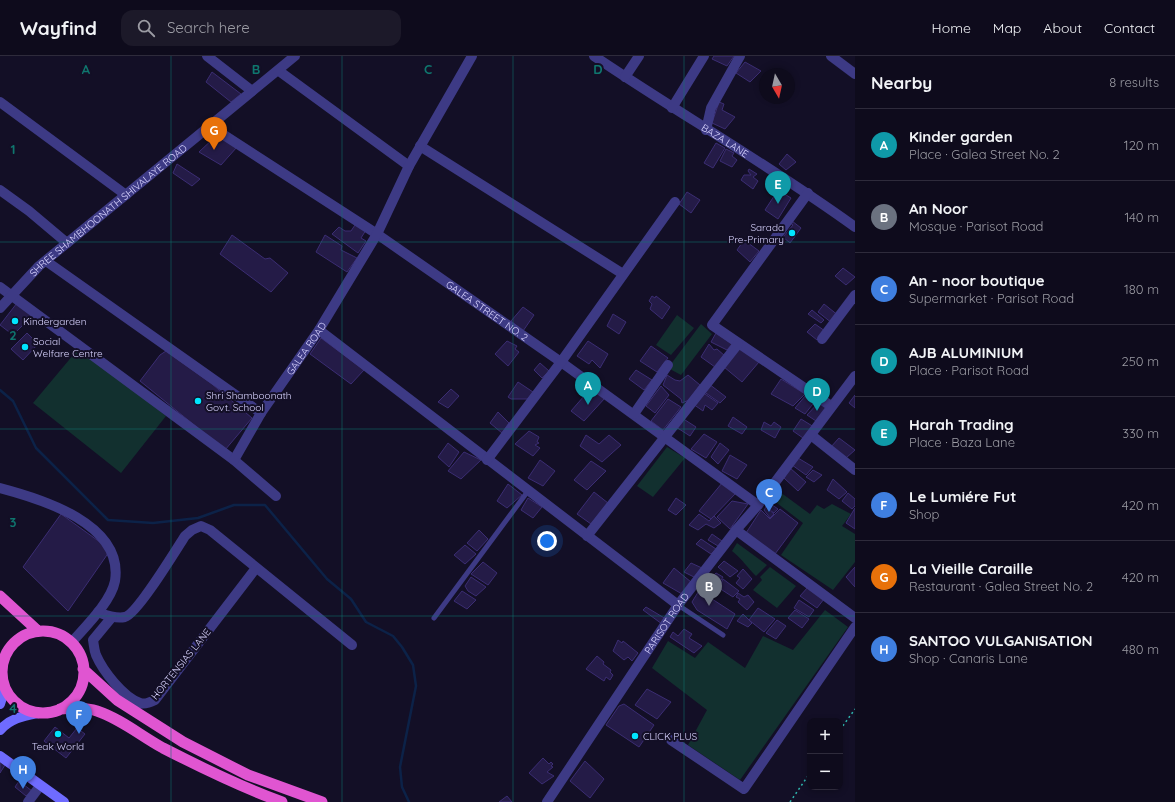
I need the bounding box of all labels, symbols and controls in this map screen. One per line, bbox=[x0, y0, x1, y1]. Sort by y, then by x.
search box bbox=[121, 10, 401, 46]
text: Wayfind bbox=[20, 16, 97, 40]
icon: search bbox=[135, 17, 157, 39]
text: Search here bbox=[167, 18, 250, 37]
text: Home bbox=[932, 19, 971, 37]
text: Map bbox=[993, 19, 1021, 37]
text: About bbox=[1043, 19, 1082, 37]
text: Contact bbox=[1104, 19, 1155, 37]
text: A bbox=[82, 61, 91, 77]
text: B bbox=[252, 61, 260, 77]
text: C bbox=[424, 61, 432, 77]
text: D bbox=[593, 61, 603, 77]
north arrow bbox=[759, 68, 795, 104]
text: Nearby bbox=[871, 72, 932, 93]
text: 8 results bbox=[1109, 74, 1159, 90]
pin: G bbox=[201, 117, 227, 150]
street label: BAZA LANE bbox=[699, 121, 752, 160]
text: Kinder garden bbox=[909, 127, 1013, 146]
text: A bbox=[880, 137, 888, 153]
text: 120 m bbox=[1124, 137, 1159, 153]
text: 1 bbox=[10, 141, 16, 157]
street label: SHREE SHAMBHOONATH SHIVALAYE ROAD bbox=[26, 141, 189, 279]
text: Place · Galea Street No. 2 bbox=[909, 146, 1060, 162]
pin: E bbox=[765, 171, 791, 204]
text: An Noor bbox=[909, 199, 968, 218]
text: B bbox=[880, 209, 888, 225]
text: 140 m bbox=[1124, 209, 1159, 225]
text: Mosque · Parisot Road bbox=[909, 218, 1043, 234]
place label: Sarada Pre-Primary bbox=[728, 221, 784, 246]
marker: Sarada Pre-Primary bbox=[787, 228, 797, 238]
text: An - noor boutique bbox=[909, 271, 1045, 290]
street label: GALEA STREET NO. 2 bbox=[443, 277, 531, 344]
text: C bbox=[880, 281, 888, 297]
text: 180 m bbox=[1124, 281, 1159, 297]
text: Supermarket · Parisot Road bbox=[909, 290, 1074, 306]
place label: Kindergarden bbox=[23, 315, 86, 328]
marker: Kindergarden bbox=[10, 316, 20, 326]
street label: GALEA ROAD bbox=[283, 320, 329, 377]
text: 2 bbox=[9, 327, 17, 343]
place label: Social Welfare Centre bbox=[33, 335, 103, 360]
marker: Social Welfare Centre bbox=[20, 342, 30, 352]
text: AJB ALUMINIUM bbox=[909, 343, 1024, 362]
text: D bbox=[879, 353, 889, 369]
text: 250 m bbox=[1122, 353, 1159, 369]
text: Place · Parisot Road bbox=[909, 362, 1029, 378]
pin: A bbox=[575, 372, 601, 405]
pin: D bbox=[804, 378, 830, 411]
place label: Shri Shamboonath Govt. School bbox=[206, 389, 292, 414]
marker: Shri Shamboonath Govt. School bbox=[193, 396, 203, 406]
text: Harah Trading bbox=[909, 415, 1014, 434]
text: E bbox=[880, 425, 888, 441]
text: 330 m bbox=[1122, 425, 1159, 441]
text: Place · Baza Lane bbox=[909, 434, 1015, 450]
pin: C bbox=[756, 479, 782, 512]
text: Le Lumiére Fut bbox=[909, 487, 1016, 506]
text: F bbox=[880, 497, 888, 513]
text: 420 m bbox=[1122, 497, 1159, 513]
text: Shop bbox=[909, 506, 939, 522]
text: 3 bbox=[10, 514, 17, 530]
your location bbox=[537, 531, 557, 551]
text: La Vieille Caraille bbox=[909, 559, 1033, 578]
text: G bbox=[879, 569, 889, 585]
text: 420 m bbox=[1122, 569, 1159, 585]
pin: B bbox=[696, 573, 722, 606]
text: Restaurant · Galea Street No. 2 bbox=[909, 578, 1093, 594]
street label: PARISOT ROAD bbox=[641, 590, 692, 656]
street label: HORTENSIAS LANE bbox=[148, 625, 214, 702]
text: SANTOO VULGANISATION bbox=[909, 631, 1093, 650]
text: H bbox=[879, 641, 889, 657]
text: 480 m bbox=[1122, 641, 1159, 657]
text: Shop · Canaris Lane bbox=[909, 650, 1028, 666]
text: 4 bbox=[9, 700, 17, 716]
pin: F bbox=[66, 701, 92, 734]
map controls bbox=[807, 718, 843, 790]
button: + bbox=[807, 718, 843, 754]
marker: Teak World bbox=[53, 729, 63, 739]
place label: CLICK PLUS bbox=[643, 730, 697, 743]
marker: CLICK PLUS bbox=[630, 731, 640, 741]
place label: Teak World bbox=[32, 740, 84, 753]
button: − bbox=[807, 754, 843, 790]
pin: H bbox=[10, 756, 36, 789]

